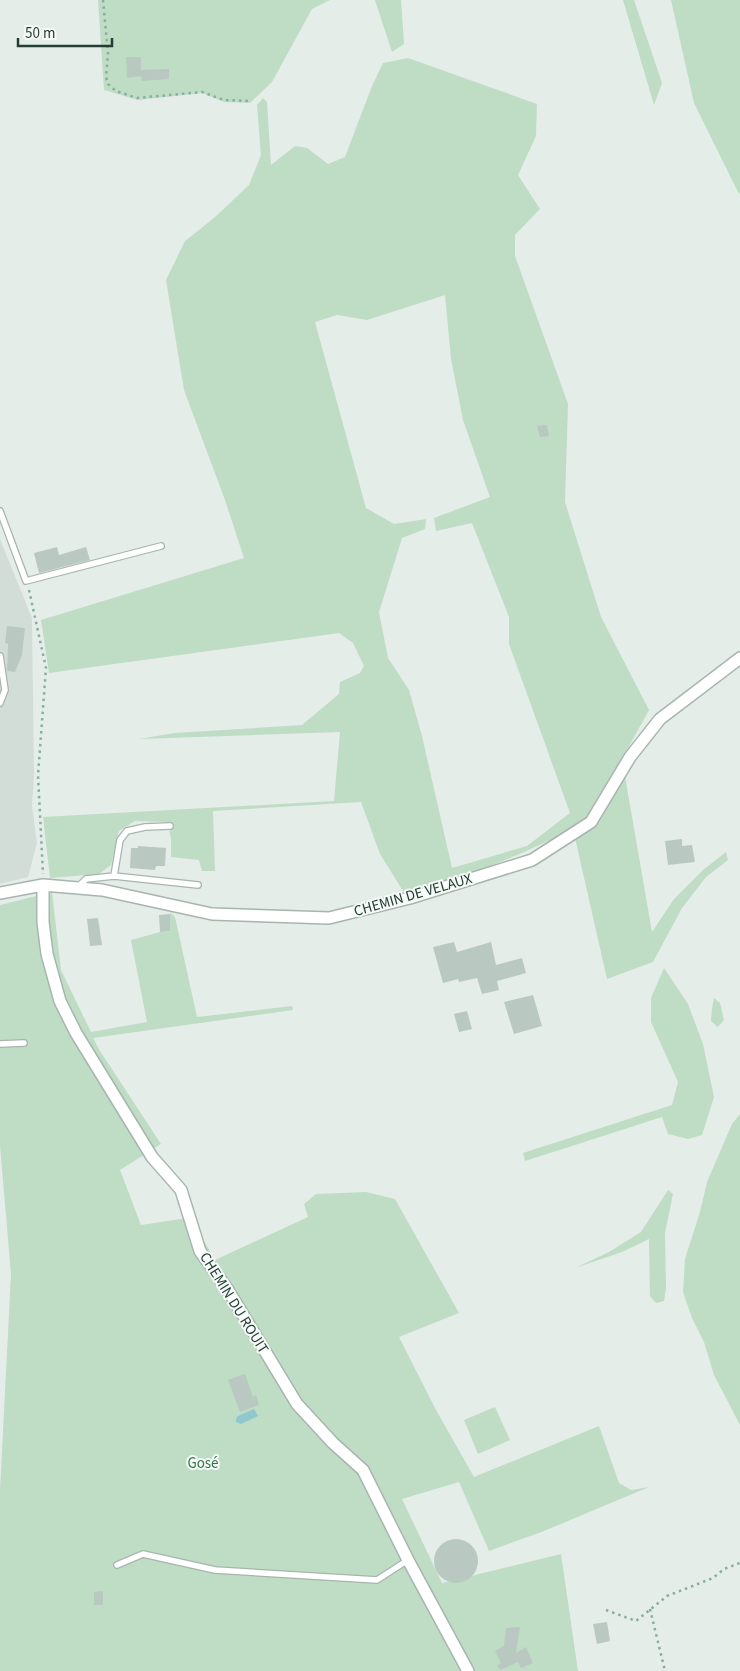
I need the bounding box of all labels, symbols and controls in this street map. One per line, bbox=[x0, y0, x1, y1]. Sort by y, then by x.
scale bar bbox=[18, 15, 111, 47]
text: 50 m bbox=[25, 23, 55, 44]
street label: CHEMIN DE VELAUX bbox=[351, 868, 475, 922]
street label: CHEMIN DU ROUIT bbox=[194, 1248, 274, 1358]
park label: Gosé bbox=[187, 1453, 219, 1474]

